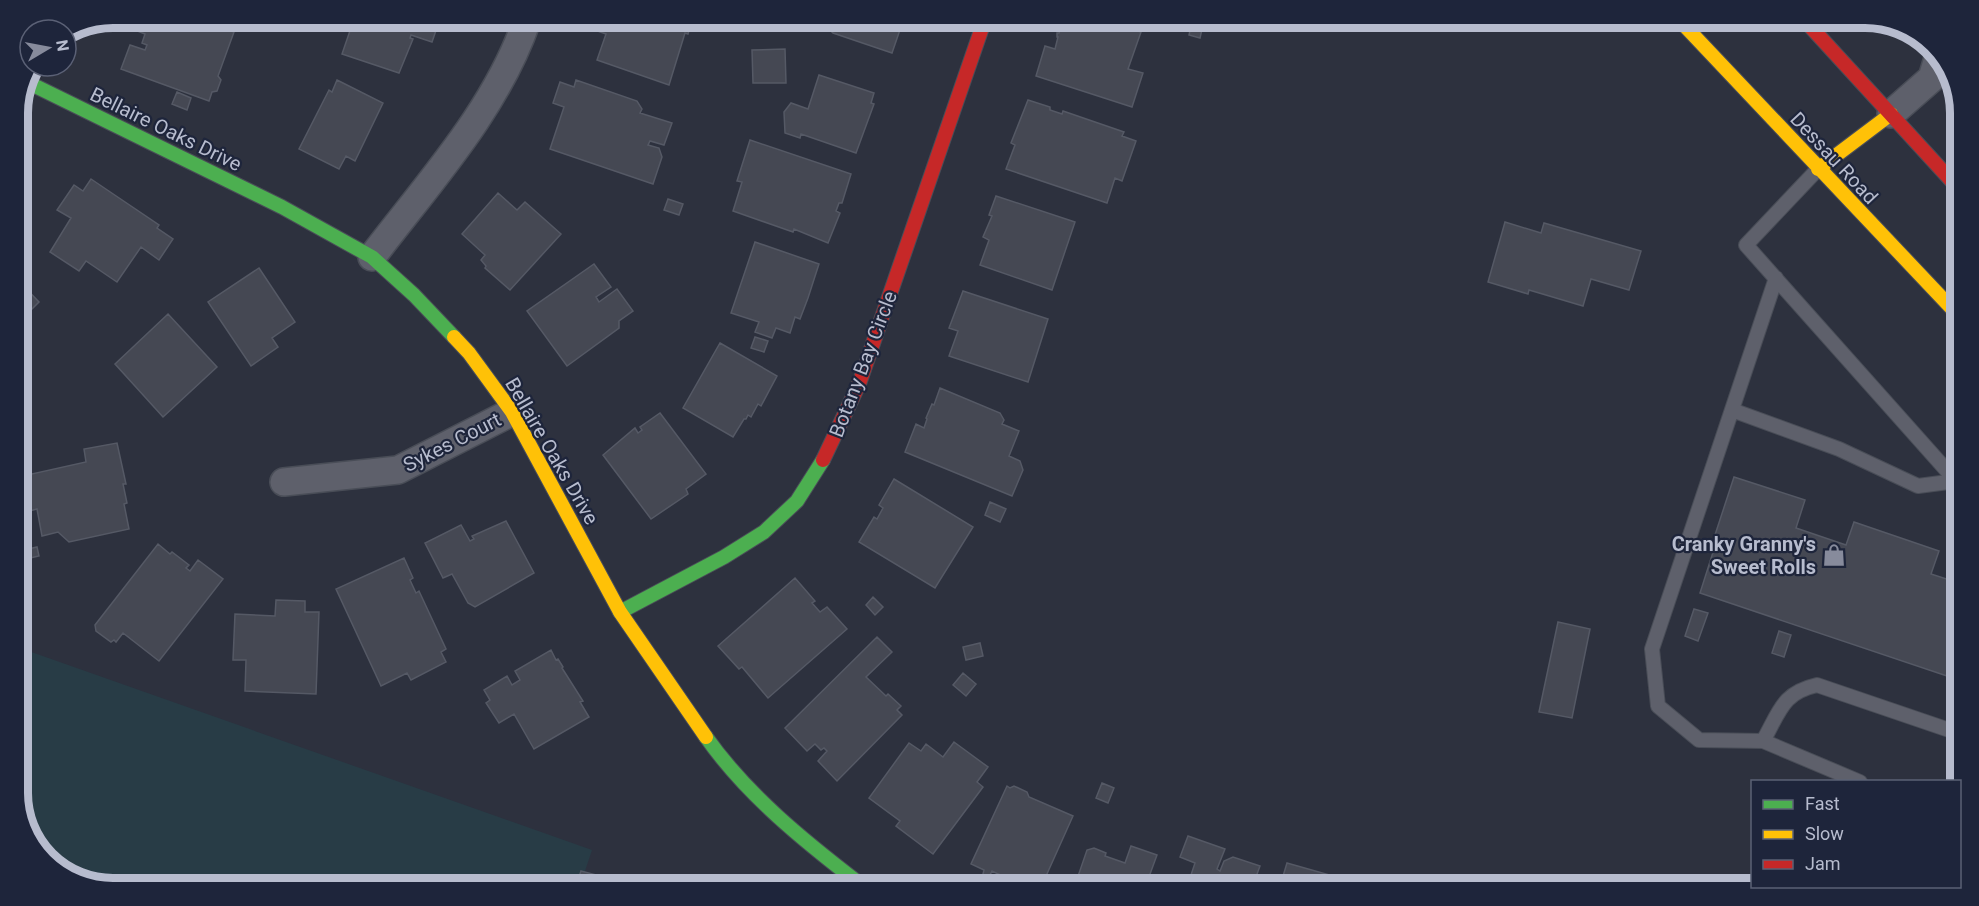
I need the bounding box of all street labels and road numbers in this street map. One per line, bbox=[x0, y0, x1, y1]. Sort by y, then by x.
street label: Bellaire Oaks Drive bbox=[86, 82, 246, 176]
street label: Dessau Road bbox=[1785, 107, 1883, 209]
street label: Botany Bay Circle bbox=[824, 287, 902, 441]
street label: Bellaire Oaks Drive bbox=[500, 373, 604, 529]
street label: Sykes Court bbox=[399, 407, 505, 477]

